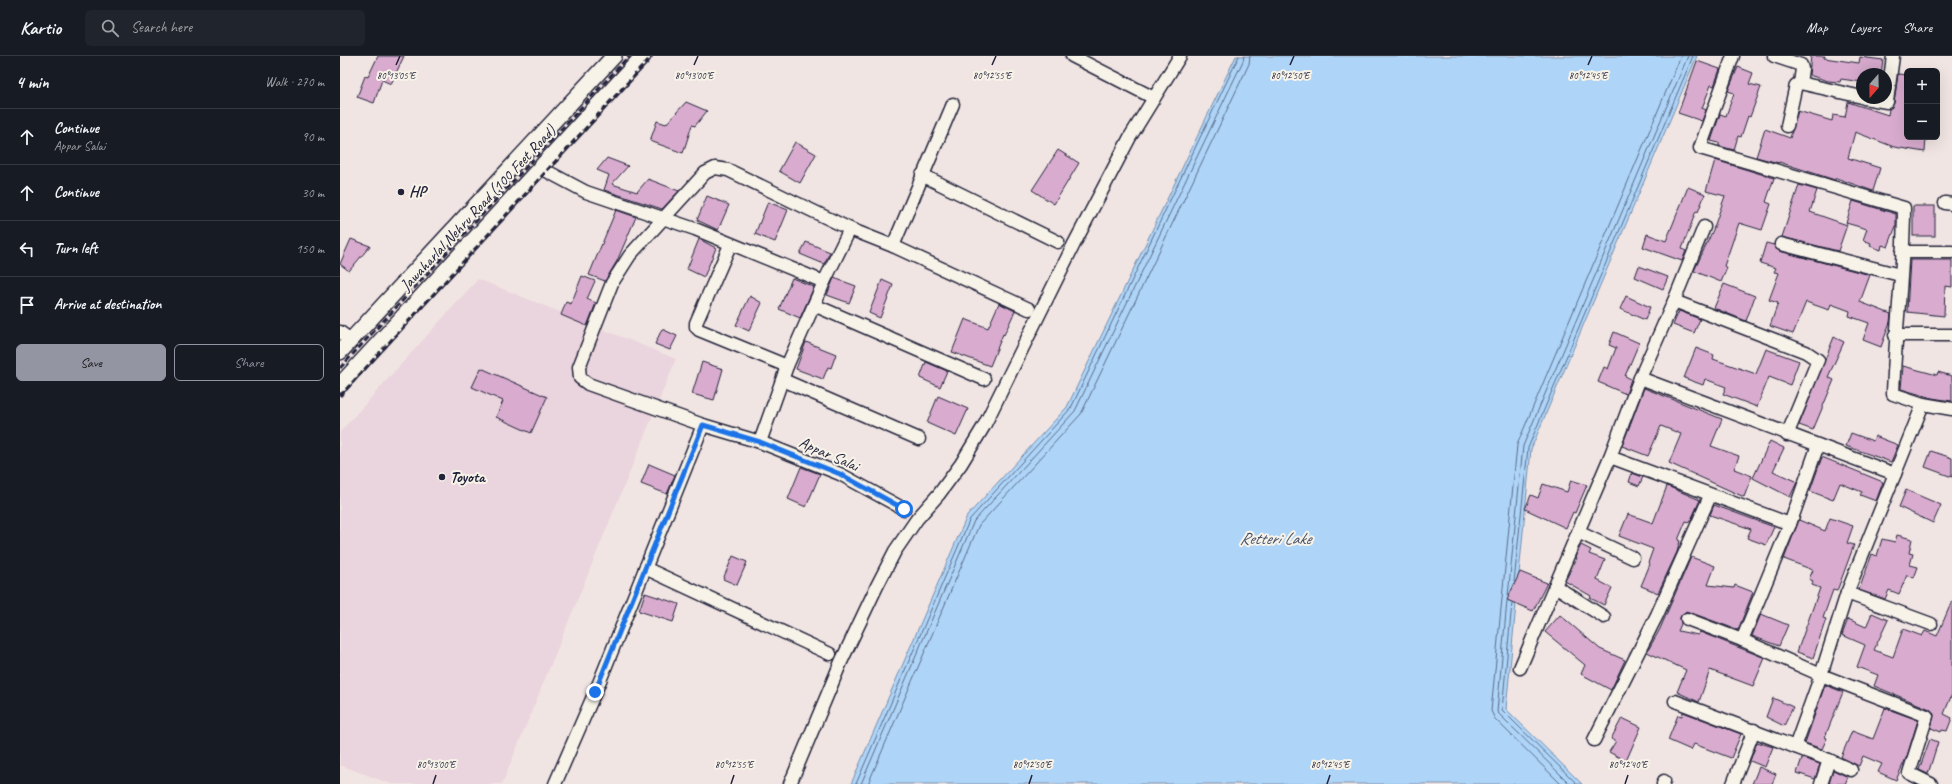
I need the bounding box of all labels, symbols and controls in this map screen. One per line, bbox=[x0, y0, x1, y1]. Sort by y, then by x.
search box bbox=[85, 10, 365, 46]
text: Kartio bbox=[20, 16, 61, 40]
icon: search bbox=[99, 17, 121, 39]
text: Search here bbox=[131, 18, 192, 37]
text: Map bbox=[1806, 19, 1828, 36]
text: Layers bbox=[1850, 19, 1881, 36]
text: Share bbox=[1903, 19, 1932, 36]
north arrow bbox=[1856, 68, 1892, 104]
map controls bbox=[1904, 68, 1940, 140]
button: + bbox=[1904, 68, 1940, 104]
text: 80°13'05"E bbox=[377, 69, 417, 82]
text: 80°13'00"E bbox=[675, 69, 715, 82]
text: 80°12'55"E bbox=[973, 69, 1013, 82]
text: 80°12'50"E bbox=[1271, 69, 1311, 82]
text: 80°12'45"E bbox=[1569, 69, 1609, 82]
text: 4 min bbox=[16, 72, 49, 93]
text: Walk · 270 m bbox=[265, 74, 324, 90]
button: − bbox=[1904, 104, 1940, 140]
text: Continue bbox=[54, 119, 99, 138]
street label: Jawaharlal Nehru Road (100 Feet Road) bbox=[395, 120, 561, 296]
icon: ahead bbox=[16, 126, 38, 148]
text: 90 m bbox=[302, 129, 324, 145]
text: Appar Salai bbox=[54, 138, 105, 154]
icon: ahead bbox=[16, 182, 38, 204]
place label: HP bbox=[409, 182, 428, 202]
text: Continue bbox=[54, 183, 99, 202]
text: 30 m bbox=[302, 185, 324, 201]
marker: HP bbox=[396, 187, 406, 197]
icon: left bbox=[16, 238, 38, 260]
text: Turn left bbox=[54, 239, 97, 258]
text: 150 m bbox=[296, 241, 324, 257]
icon: arrive bbox=[16, 294, 38, 316]
text: Arrive at destination bbox=[54, 295, 161, 314]
button: Save bbox=[16, 344, 166, 381]
button: Share bbox=[174, 344, 324, 381]
street label: Appar Salai bbox=[796, 432, 864, 477]
place label: Toyota bbox=[450, 467, 486, 487]
marker: Toyota bbox=[437, 472, 447, 482]
route start bbox=[895, 500, 913, 518]
water label: Retteri Lake bbox=[1239, 528, 1313, 549]
route end bbox=[586, 683, 604, 701]
text: 80°13'00"E bbox=[417, 758, 457, 771]
text: 80°12'55"E bbox=[715, 758, 755, 771]
text: 80°12'50"E bbox=[1013, 758, 1053, 771]
text: 80°12'45"E bbox=[1311, 758, 1351, 771]
text: 80°12'40"E bbox=[1609, 758, 1649, 771]

